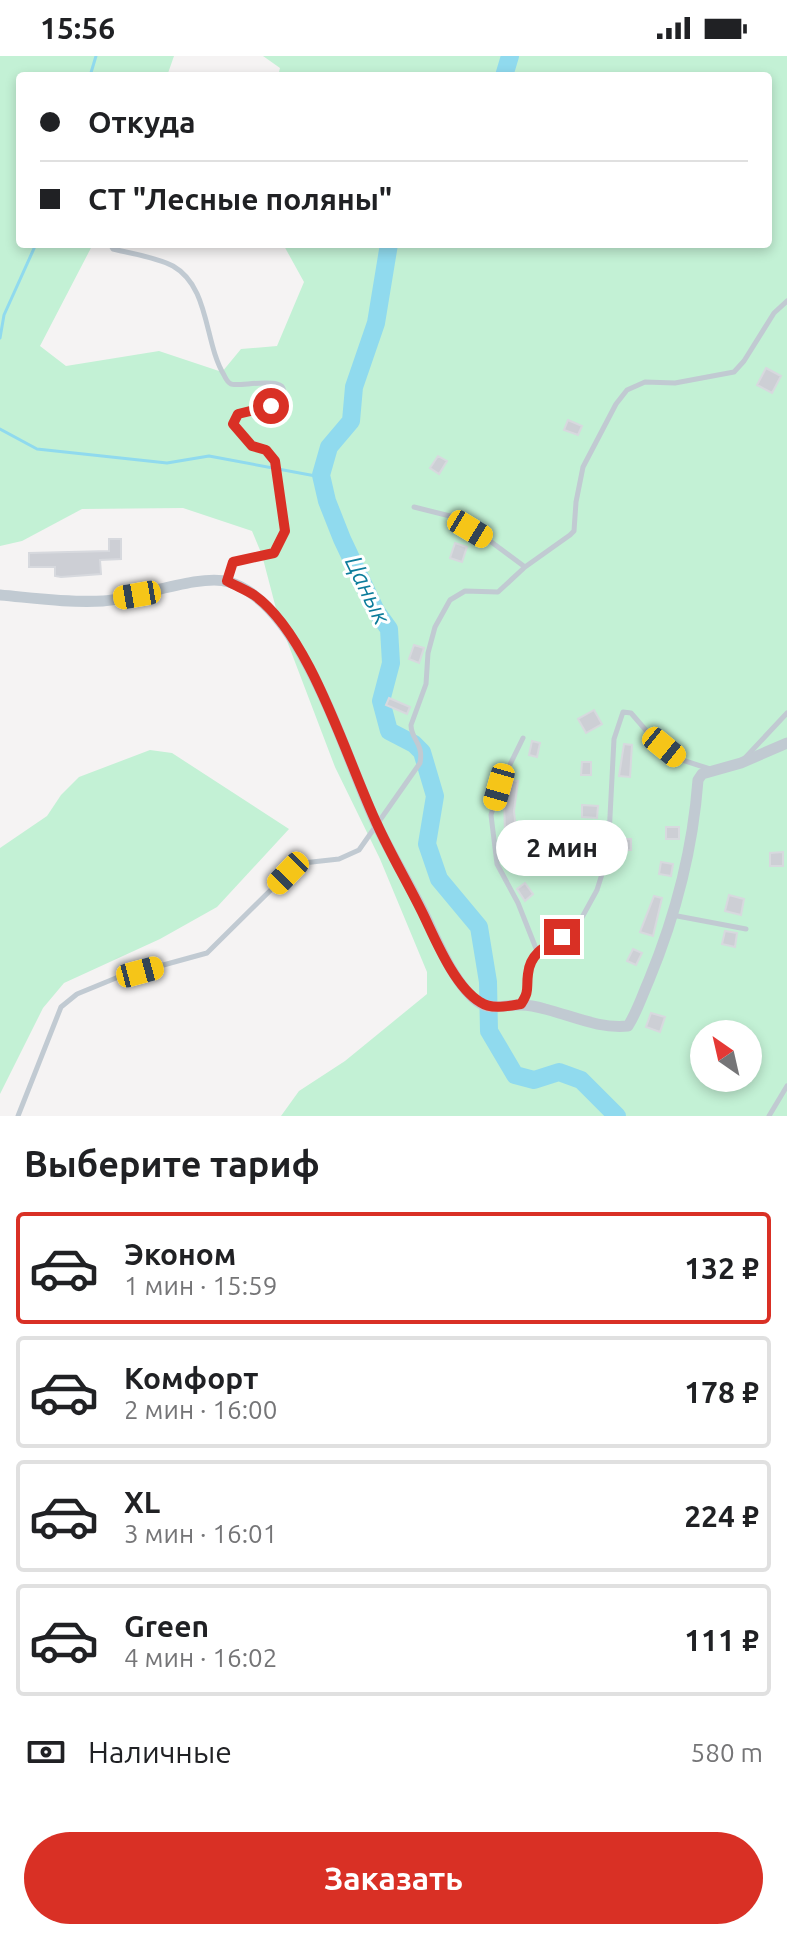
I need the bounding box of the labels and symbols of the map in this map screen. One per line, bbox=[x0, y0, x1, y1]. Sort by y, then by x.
route start bbox=[253, 388, 289, 424]
car bbox=[443, 506, 497, 552]
water label: Цанык bbox=[340, 551, 396, 629]
car bbox=[111, 579, 163, 611]
car bbox=[638, 723, 690, 771]
car bbox=[481, 761, 517, 813]
callout: 2 мин bbox=[496, 821, 628, 877]
car bbox=[263, 847, 313, 899]
route end bbox=[544, 919, 580, 955]
car bbox=[114, 954, 166, 990]
north arrow bbox=[690, 1020, 762, 1092]

